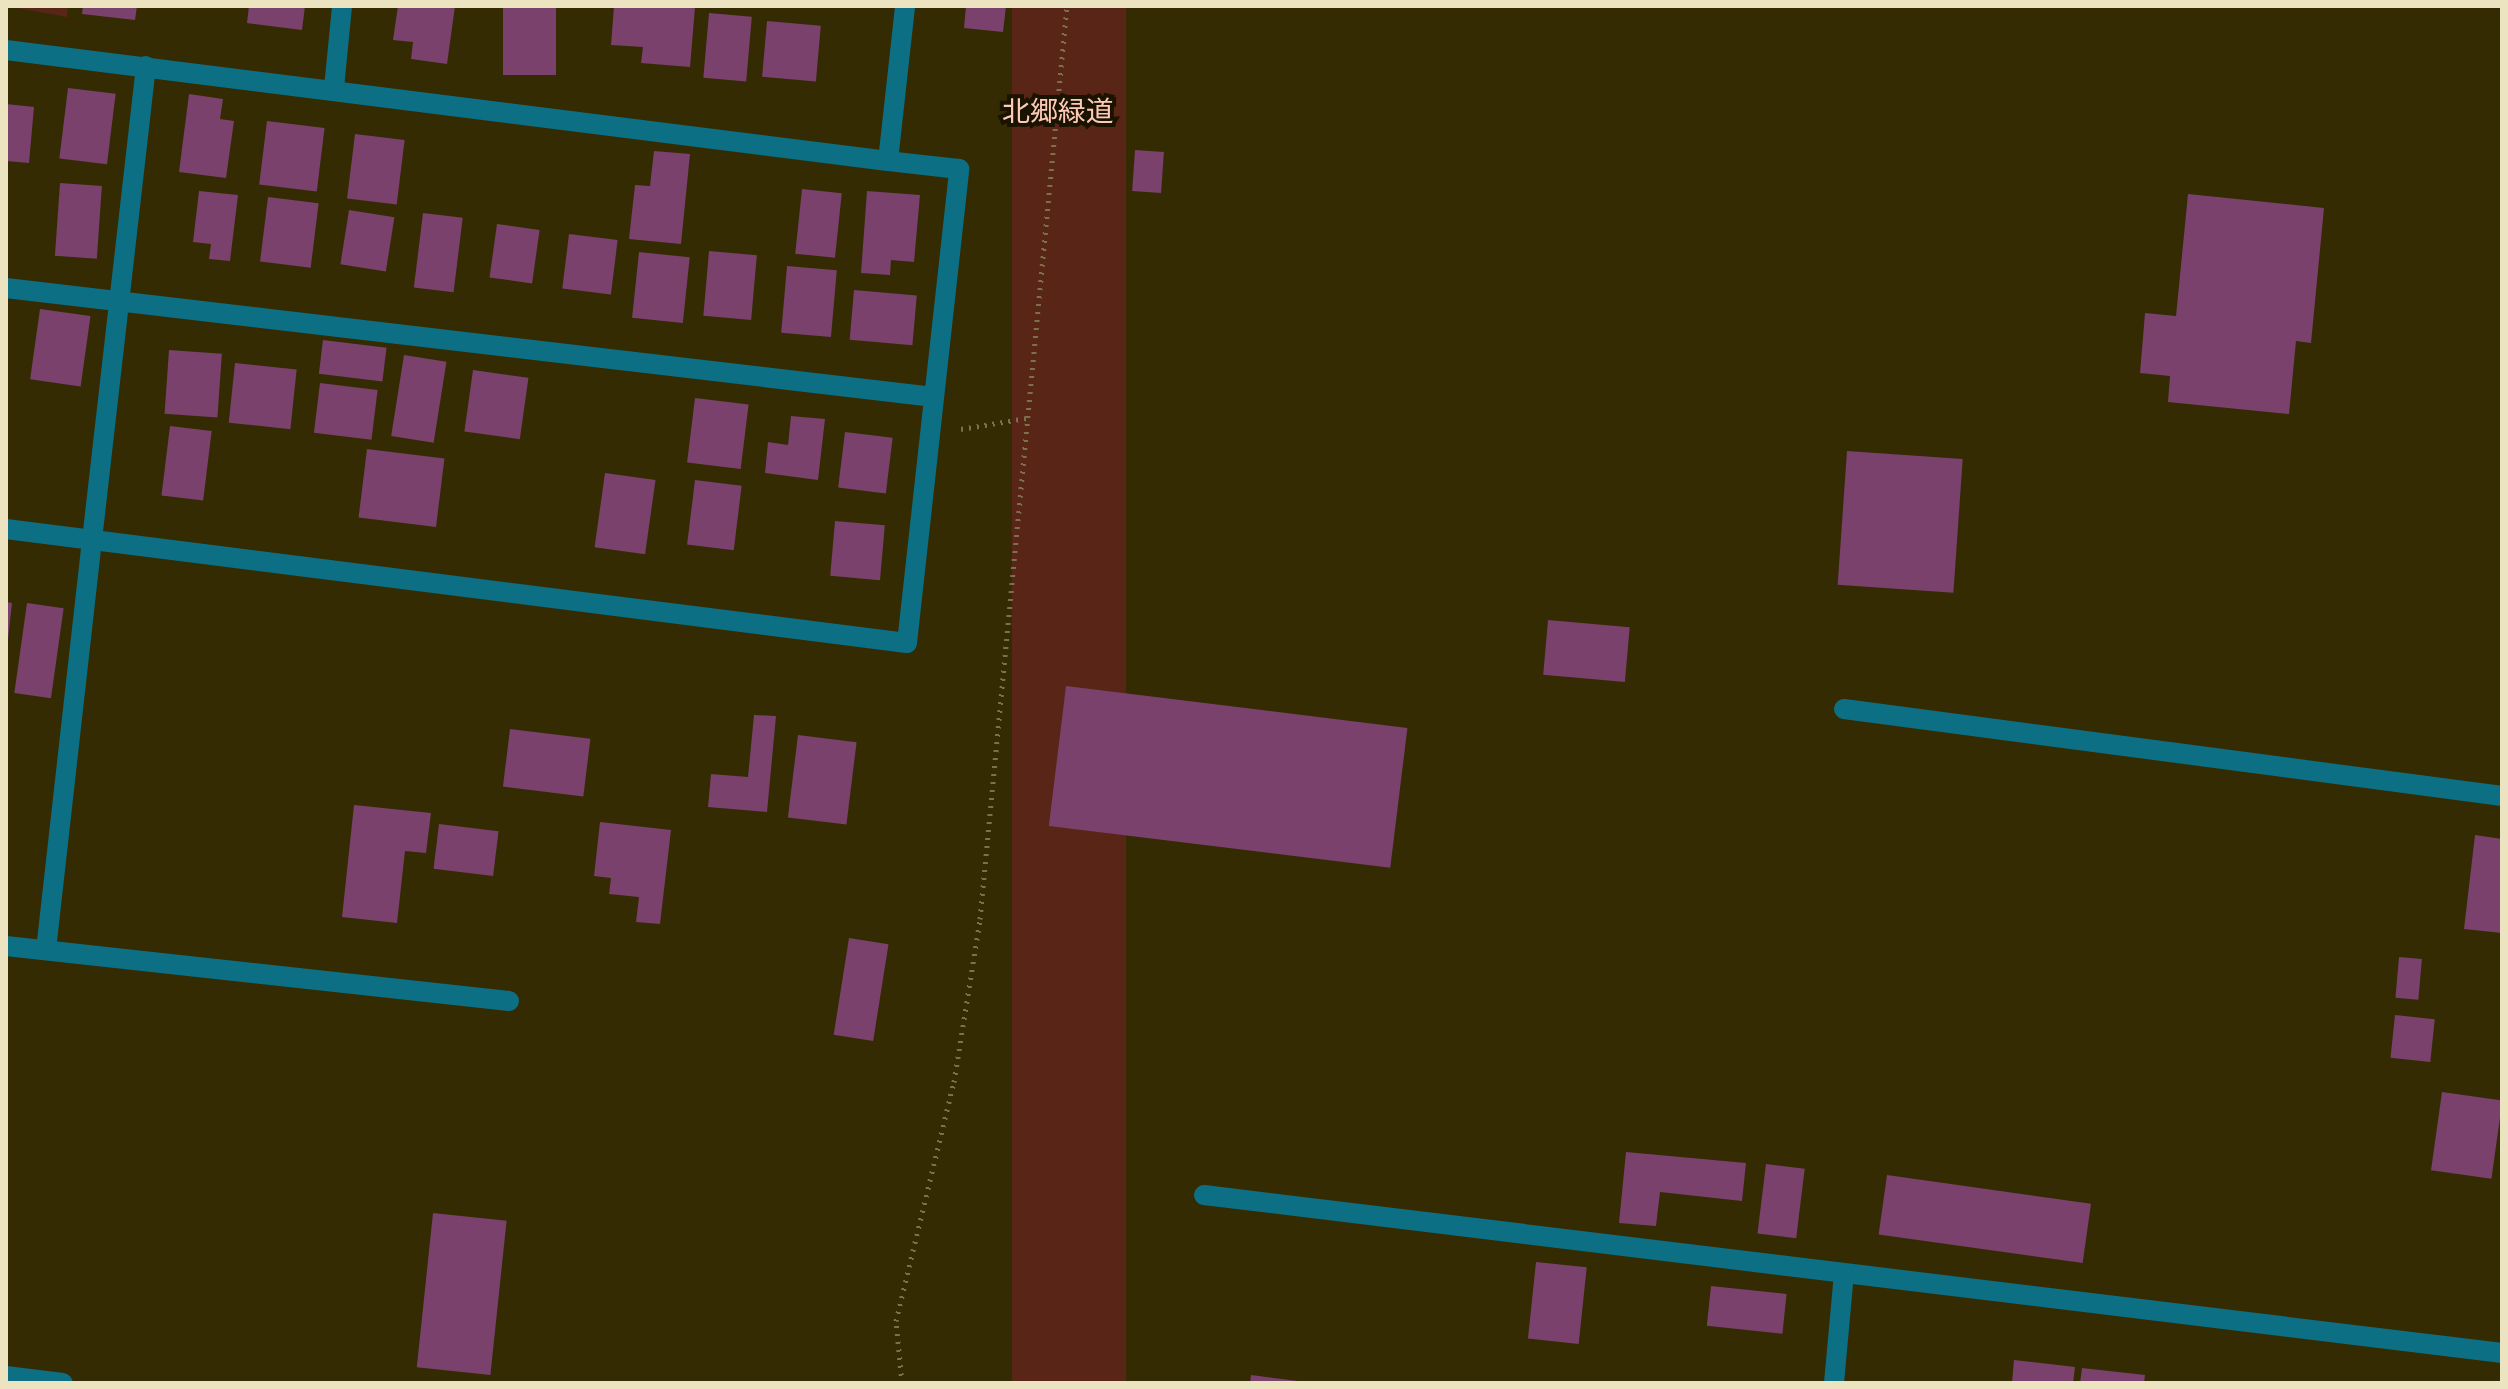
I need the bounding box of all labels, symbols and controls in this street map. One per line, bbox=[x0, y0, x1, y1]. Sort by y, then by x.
park label: 北郷緑道 bbox=[1002, 93, 1114, 127]

